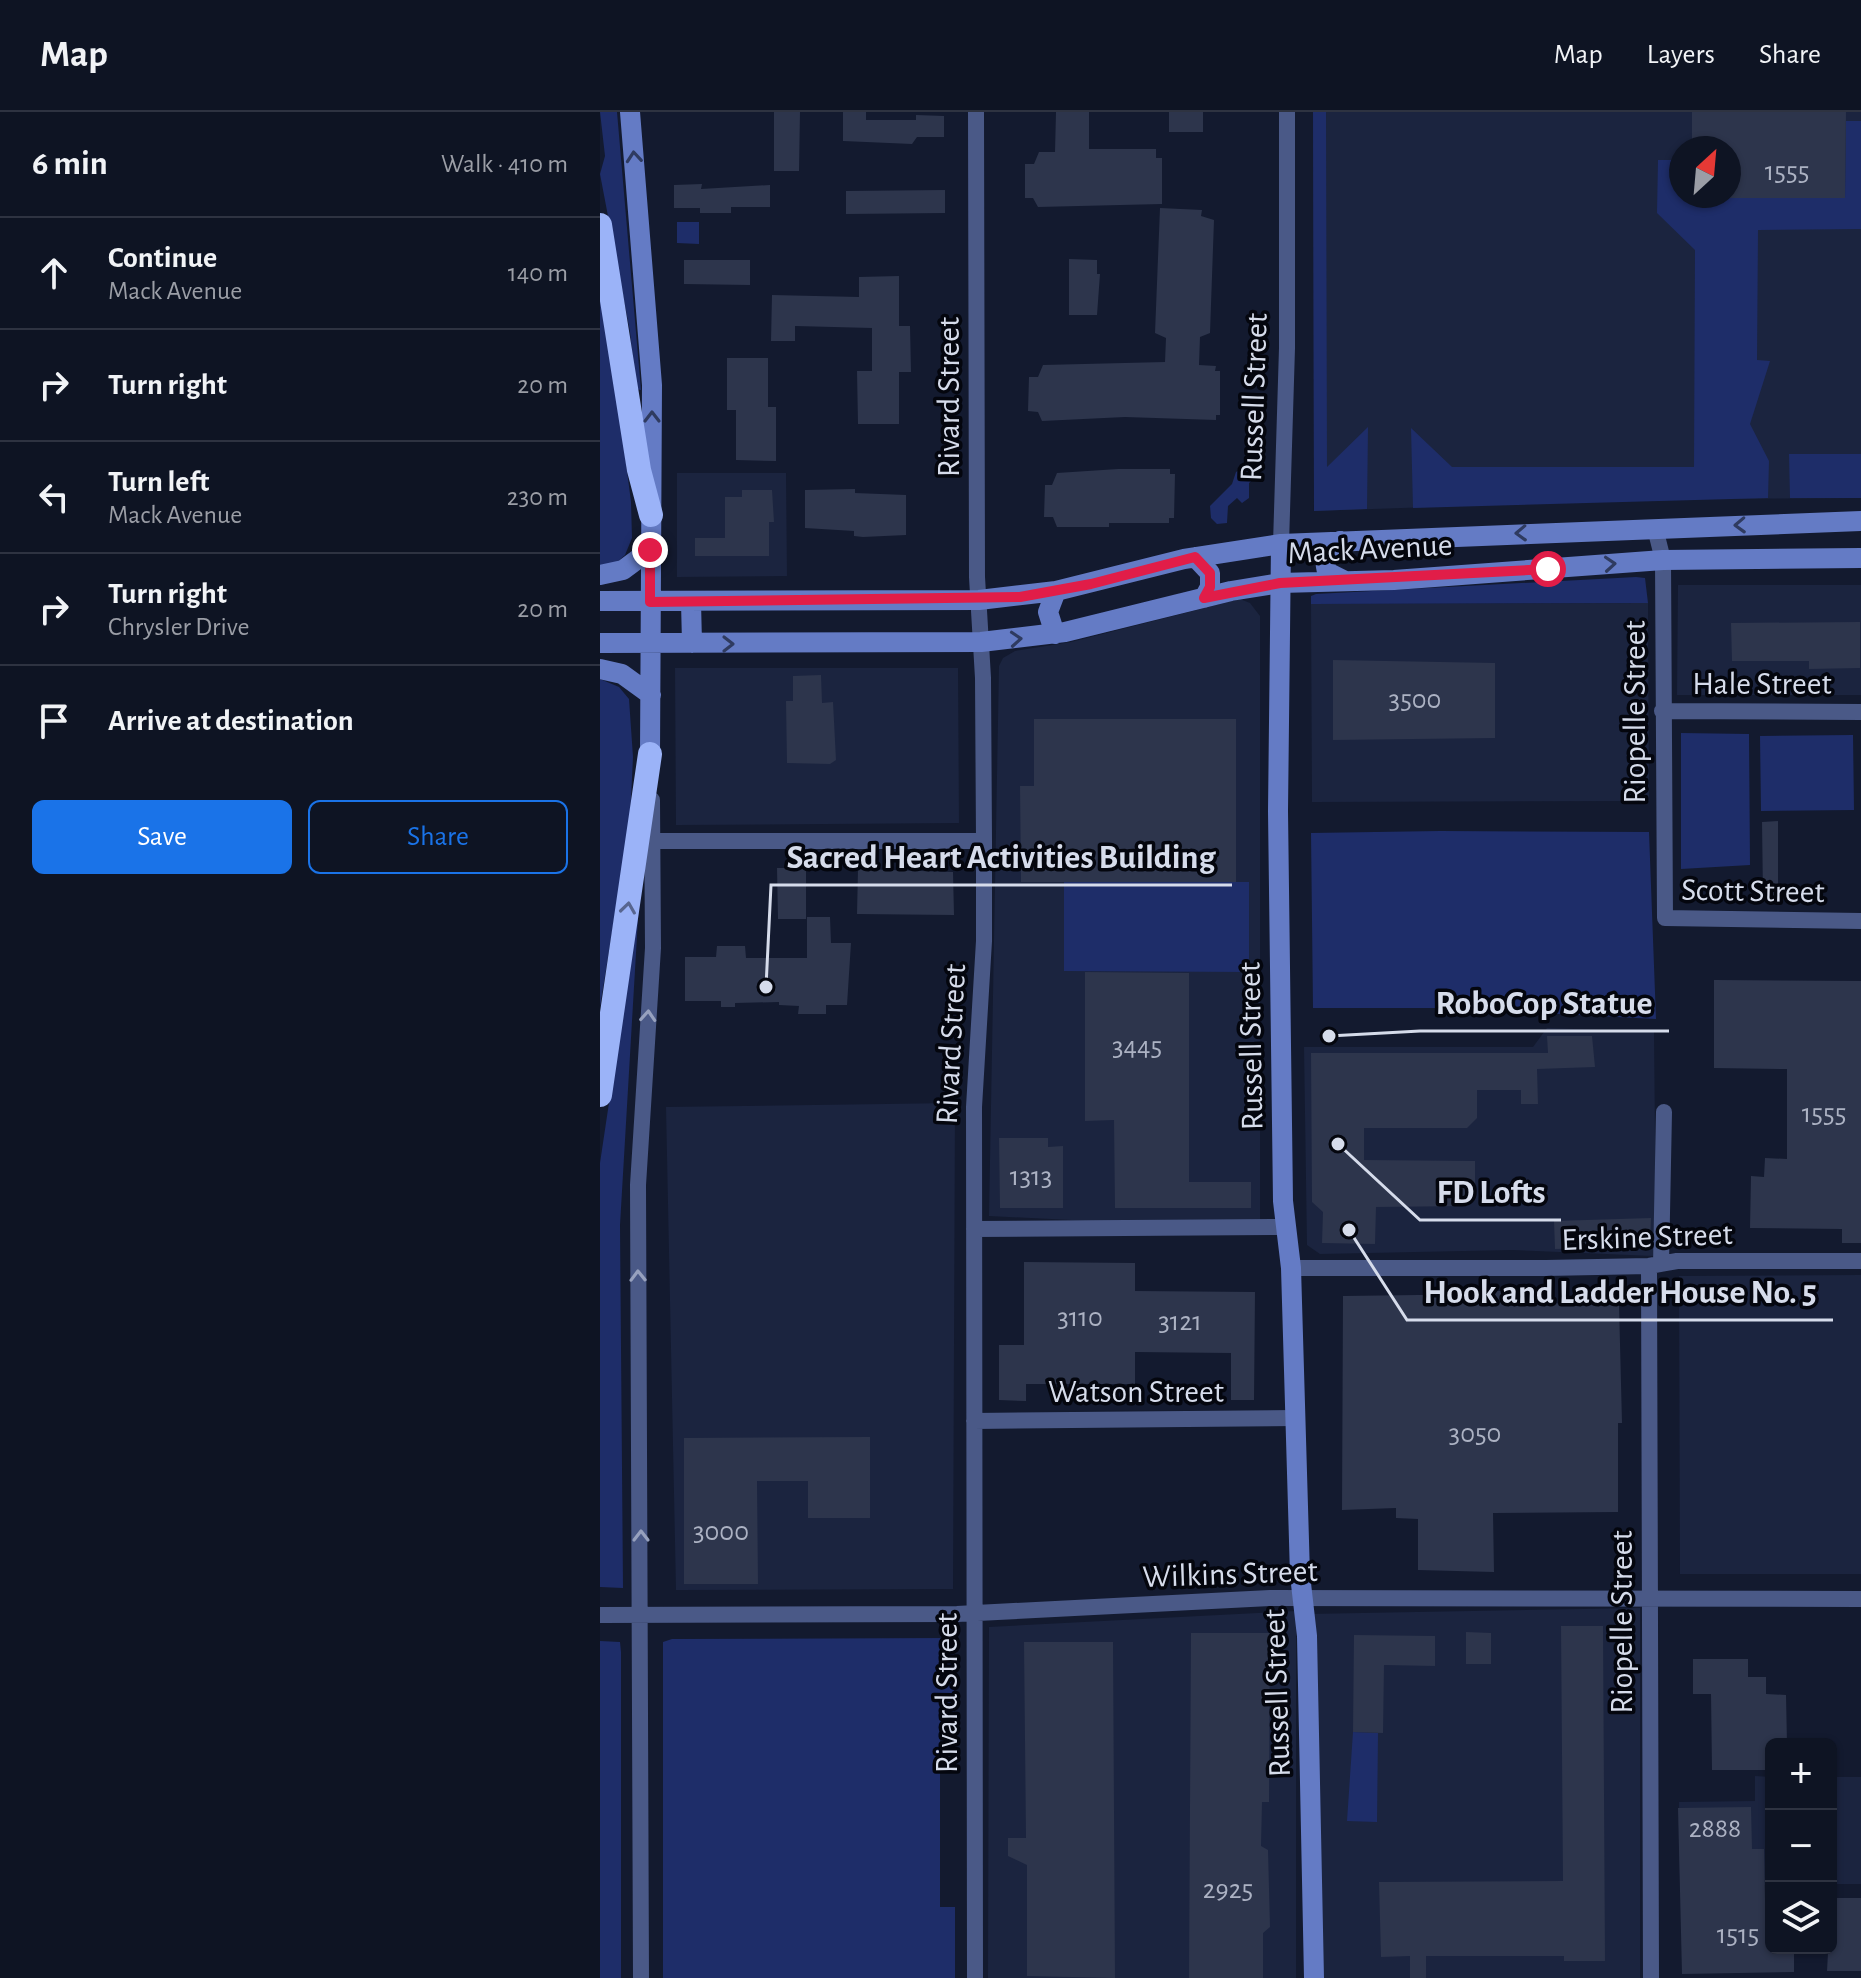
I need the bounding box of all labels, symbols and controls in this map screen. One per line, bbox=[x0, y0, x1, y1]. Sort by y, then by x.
text: Map bbox=[40, 36, 108, 74]
text: Map bbox=[1554, 41, 1603, 69]
text: Layers bbox=[1647, 41, 1715, 69]
text: Share bbox=[1759, 41, 1821, 69]
north arrow bbox=[1669, 136, 1741, 208]
text: 6 min bbox=[32, 147, 108, 181]
one-way arrow bbox=[626, 150, 643, 163]
text: Walk · 410 m bbox=[441, 151, 568, 177]
house number: 1555 bbox=[1765, 158, 1809, 186]
text: Continue bbox=[108, 243, 217, 273]
icon: ahead bbox=[32, 251, 76, 295]
text: 140 m bbox=[508, 260, 568, 286]
text: Mack Avenue bbox=[108, 278, 242, 304]
street label: Russell Street bbox=[1235, 312, 1273, 482]
street label: Rivard Street bbox=[933, 317, 965, 477]
icon: right bbox=[32, 363, 76, 407]
text: Turn right bbox=[108, 370, 227, 400]
text: 20 m bbox=[517, 372, 568, 398]
one-way arrow bbox=[644, 410, 661, 422]
text: Turn left bbox=[108, 467, 209, 497]
icon: left bbox=[32, 475, 76, 519]
text: 230 m bbox=[507, 484, 568, 510]
text: Mack Avenue bbox=[108, 502, 242, 528]
one-way arrow bbox=[1733, 516, 1746, 533]
one-way arrow bbox=[1514, 525, 1527, 542]
street label: Mack Avenue bbox=[1287, 529, 1453, 569]
route end bbox=[632, 532, 668, 568]
route start bbox=[1530, 551, 1566, 587]
one-way arrow bbox=[1604, 556, 1617, 573]
text: Turn right bbox=[108, 579, 227, 609]
icon: right bbox=[32, 587, 76, 631]
text: 20 m bbox=[517, 596, 568, 622]
text: Chrysler Drive bbox=[108, 614, 249, 640]
street label: Riopelle Street bbox=[1619, 620, 1651, 804]
one-way arrow bbox=[1010, 631, 1023, 648]
one-way arrow bbox=[722, 635, 735, 653]
street label: Hale Street bbox=[1692, 668, 1832, 700]
house number: 3500 bbox=[1389, 686, 1441, 714]
icon: arrive bbox=[32, 699, 76, 743]
text: Arrive at destination bbox=[108, 706, 354, 736]
button: Save bbox=[32, 800, 292, 874]
button: Share bbox=[308, 800, 568, 874]
callout: Sacred Heart Activities Building bbox=[771, 827, 1232, 885]
text: Sacred Heart Activities Building bbox=[786, 841, 1217, 875]
street label: Scott Street bbox=[1681, 874, 1825, 908]
one-way arrow bbox=[619, 901, 636, 914]
street label: Russell Street bbox=[1234, 962, 1268, 1130]
street label: Rivard Street bbox=[931, 963, 971, 1125]
callout: RoboCop Statue bbox=[1420, 973, 1669, 1031]
text: RoboCop Statue bbox=[1436, 987, 1652, 1021]
one-way arrow bbox=[639, 1009, 656, 1022]
house number: 3445 bbox=[1112, 1033, 1162, 1061]
house number: 1555 bbox=[1802, 1100, 1846, 1128]
callout: FD Lofts bbox=[1420, 1162, 1561, 1220]
house number: 1313 bbox=[1010, 1163, 1052, 1191]
text: FD Lofts bbox=[1436, 1176, 1546, 1210]
street label: Erskine Street bbox=[1561, 1218, 1733, 1256]
callout: Hook and Ladder House No. 5 bbox=[1407, 1262, 1833, 1320]
one-way arrow bbox=[630, 1269, 647, 1282]
text: Hook and Ladder House No. 5 bbox=[1423, 1276, 1817, 1310]
house number: 3110 bbox=[1057, 1304, 1103, 1332]
house number: 3121 bbox=[1158, 1308, 1202, 1336]
street label: Watson Street bbox=[1048, 1376, 1224, 1408]
house number: 3050 bbox=[1449, 1420, 1501, 1448]
house number: 3000 bbox=[693, 1518, 749, 1546]
one-way arrow bbox=[632, 1529, 650, 1542]
street label: Riopelle Street bbox=[1606, 1530, 1638, 1714]
street label: Wilkins Street bbox=[1142, 1555, 1318, 1593]
street label: Russell Street bbox=[1258, 1608, 1296, 1778]
street label: Rivard Street bbox=[931, 1613, 963, 1773]
map controls bbox=[1765, 1738, 1837, 1954]
button: + bbox=[1765, 1738, 1837, 1810]
button: − bbox=[1765, 1810, 1837, 1882]
house number: 2888 bbox=[1689, 1815, 1741, 1843]
house number: 2925 bbox=[1203, 1876, 1253, 1904]
button: layers bbox=[1765, 1882, 1837, 1954]
house number: 1515 bbox=[1717, 1921, 1759, 1949]

